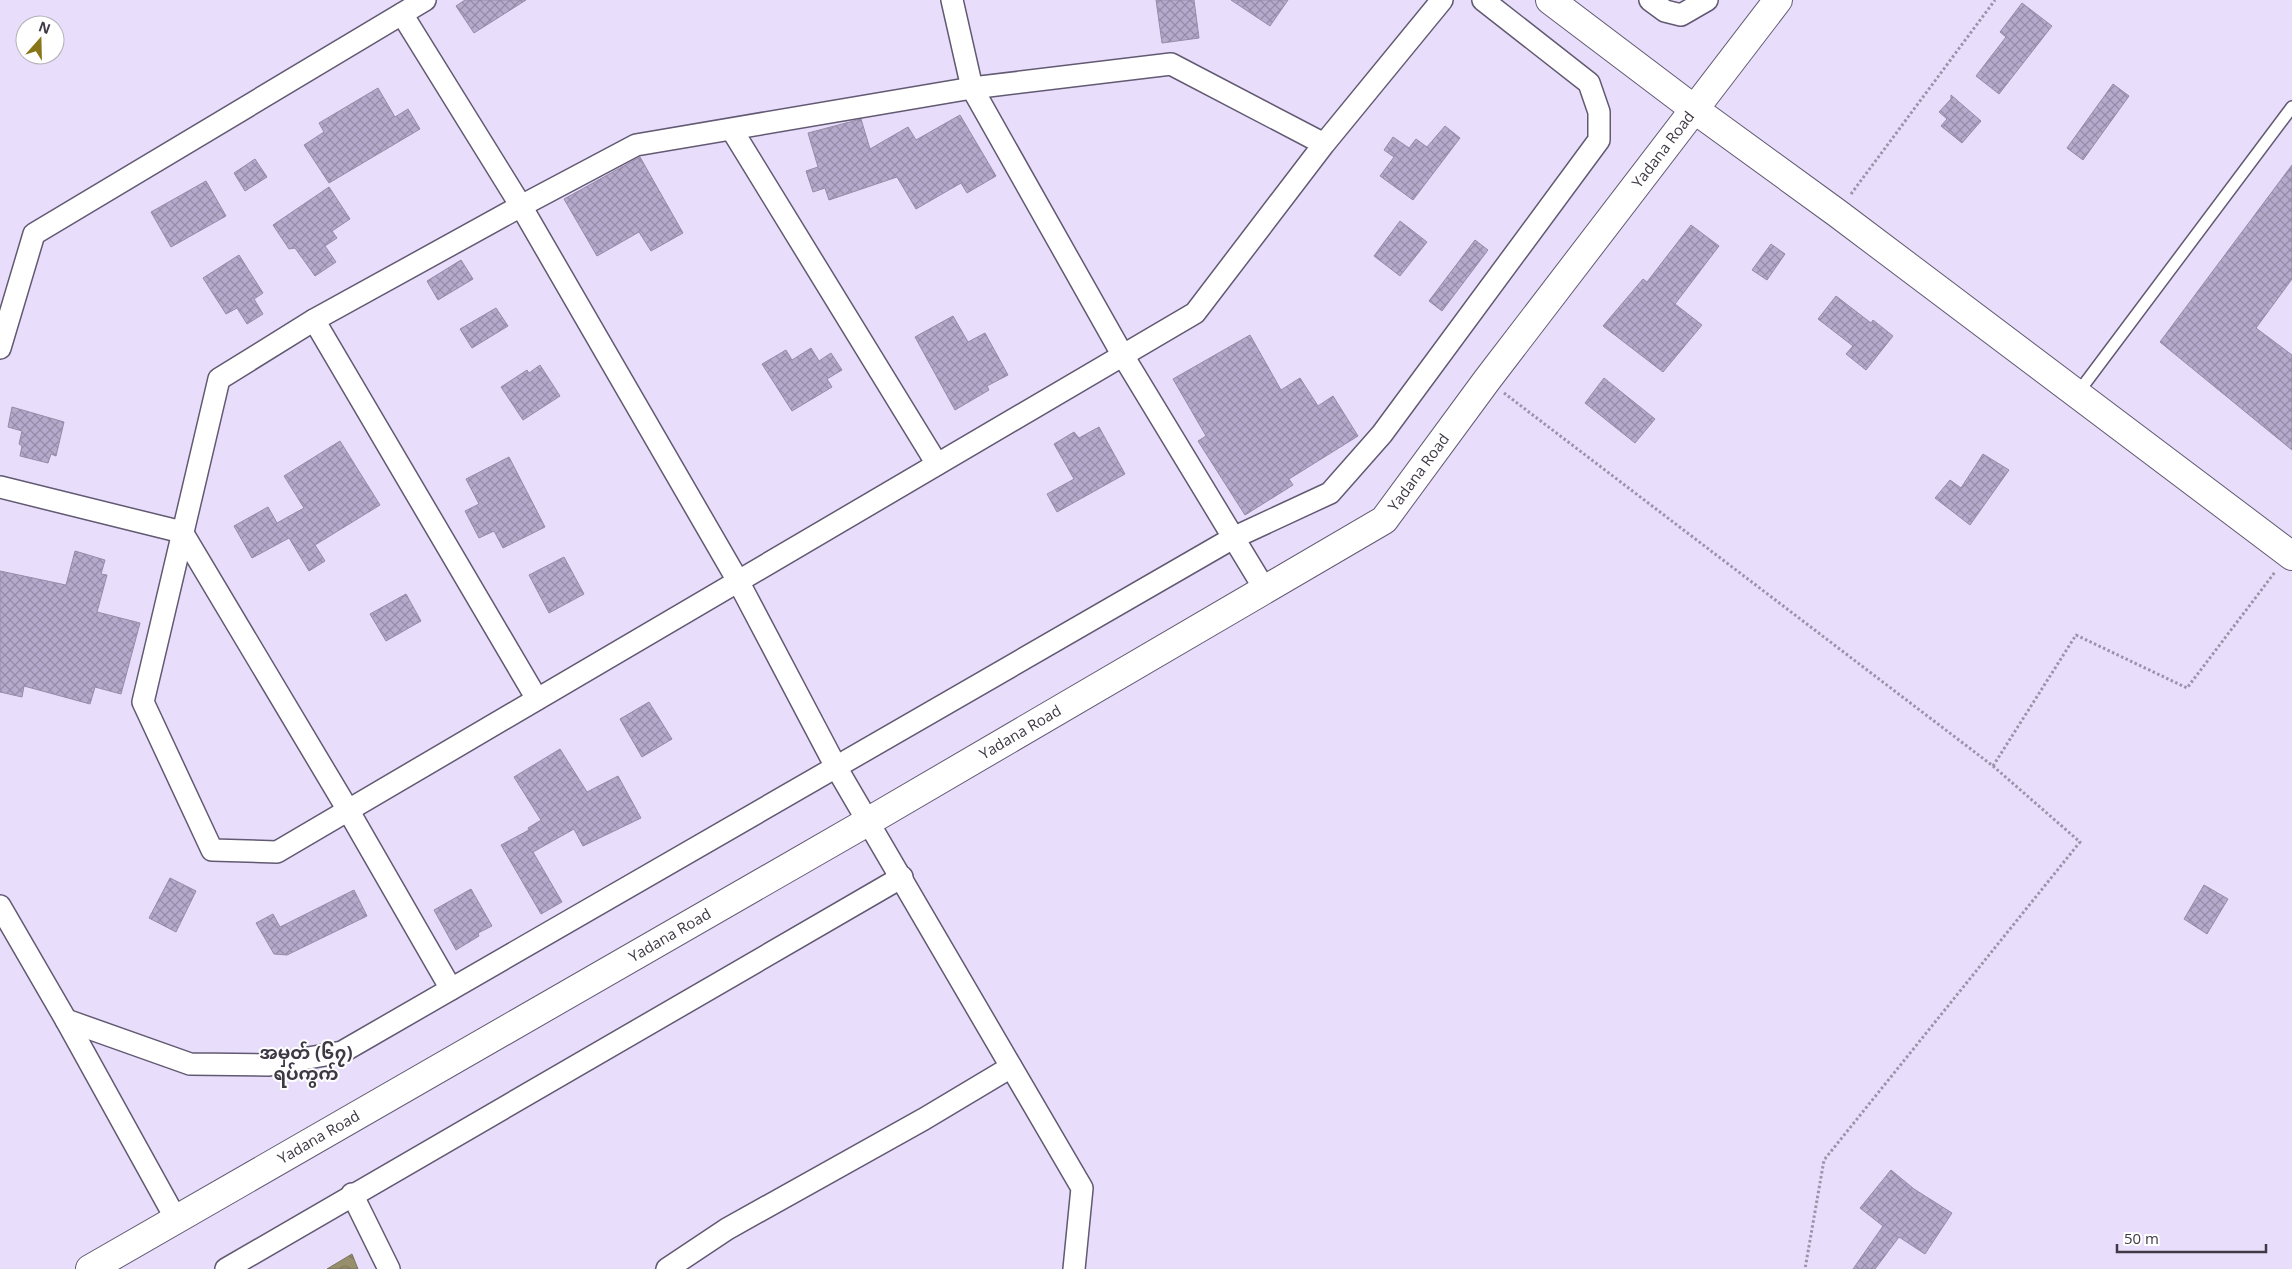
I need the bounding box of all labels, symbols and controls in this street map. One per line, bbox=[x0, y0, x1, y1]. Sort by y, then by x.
north arrow bbox=[15, 15, 65, 65]
text: N bbox=[36, 16, 53, 38]
street label: Yadana Road bbox=[1627, 107, 1698, 192]
street label: Yadana Road bbox=[1383, 429, 1453, 515]
street label: Yadana Road bbox=[975, 700, 1064, 763]
street label: Yadana Road bbox=[625, 903, 714, 966]
district label: အမှတ် (၆၇) ရပ်ကွက် bbox=[259, 1040, 353, 1088]
street label: Yadana Road bbox=[274, 1105, 363, 1168]
scale bar bbox=[2117, 1222, 2266, 1254]
text: 50 m bbox=[2124, 1228, 2159, 1248]

